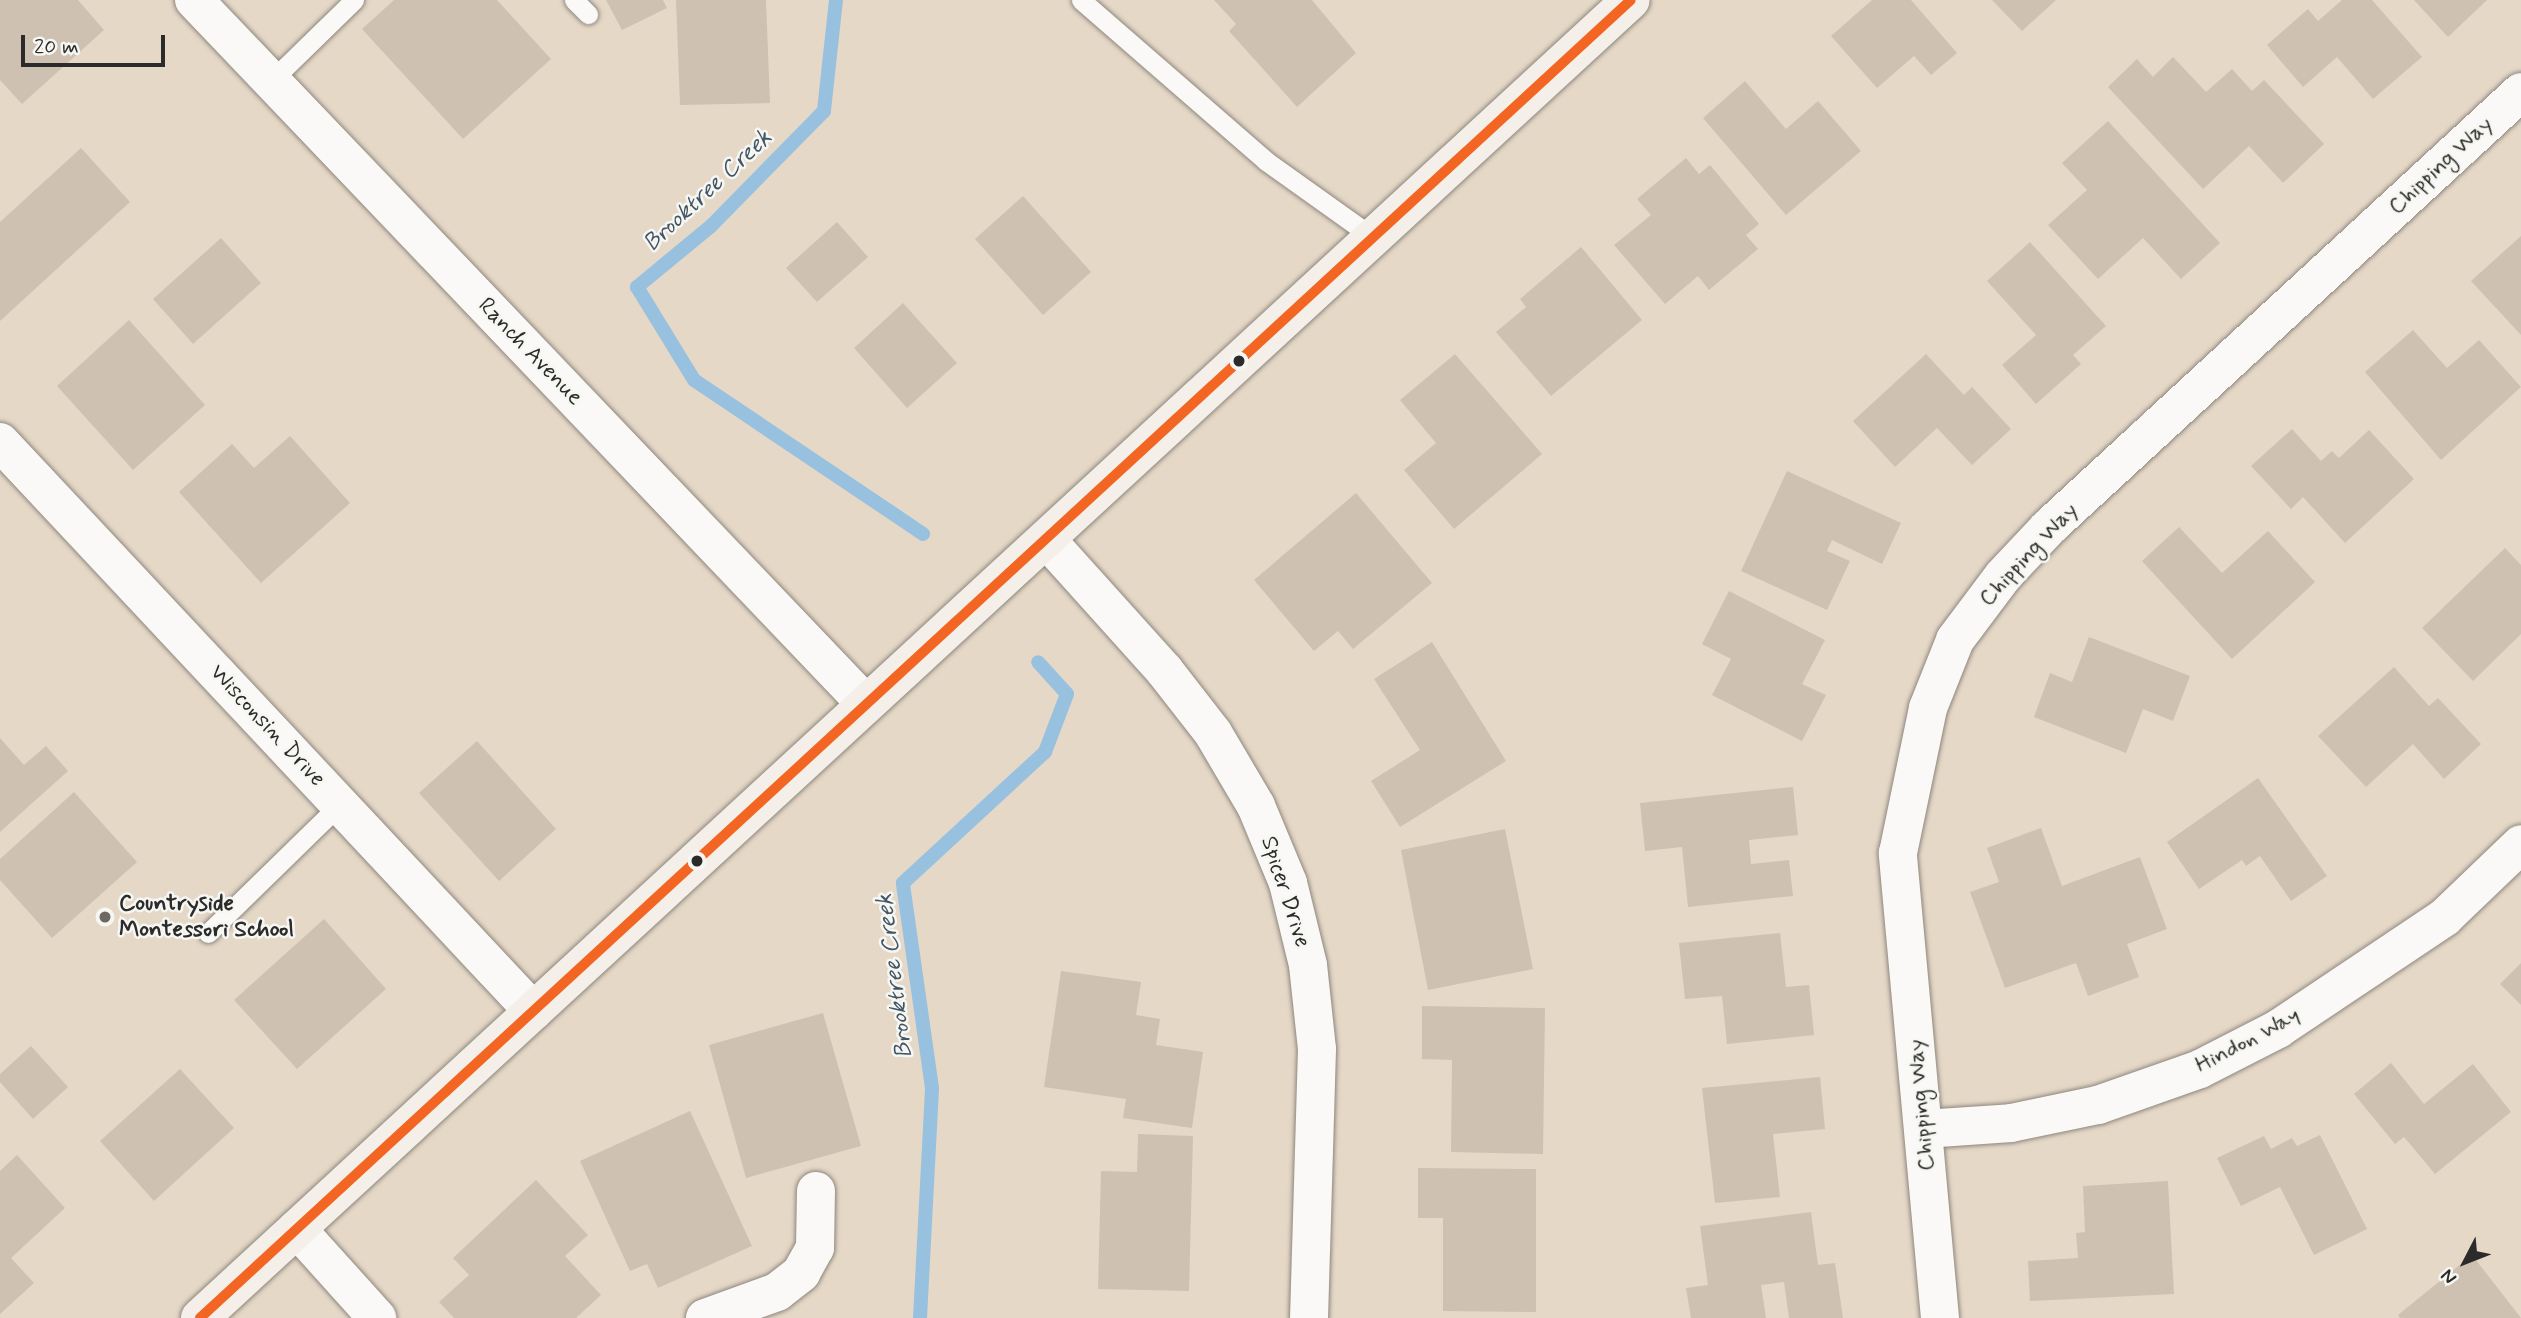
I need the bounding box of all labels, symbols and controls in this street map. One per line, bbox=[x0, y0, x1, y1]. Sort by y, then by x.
scale bar bbox=[24, 21, 168, 65]
text: 20 m bbox=[34, 33, 79, 61]
street label: Chipping Way bbox=[2383, 111, 2499, 221]
water label: Brooktree Creek bbox=[638, 124, 778, 258]
street label: Ranch Avenue bbox=[472, 292, 588, 412]
unlabelled marker bbox=[1232, 354, 1246, 368]
street label: Chipping Way bbox=[1974, 497, 2084, 613]
street label: Wisconsin Drive bbox=[203, 659, 331, 793]
street label: Spicer Drive bbox=[1254, 834, 1316, 950]
unlabelled marker bbox=[690, 854, 704, 868]
place label: Countryside Montessori School bbox=[119, 890, 294, 944]
water label: Brooktree Creek bbox=[871, 892, 919, 1060]
marker: Countryside Montessori School bbox=[97, 909, 113, 925]
street label: Hindon Way bbox=[2190, 1001, 2306, 1081]
street label: Chipping Way bbox=[1902, 1038, 1942, 1172]
north arrow bbox=[2430, 1227, 2500, 1297]
text: N bbox=[2435, 1263, 2463, 1289]

